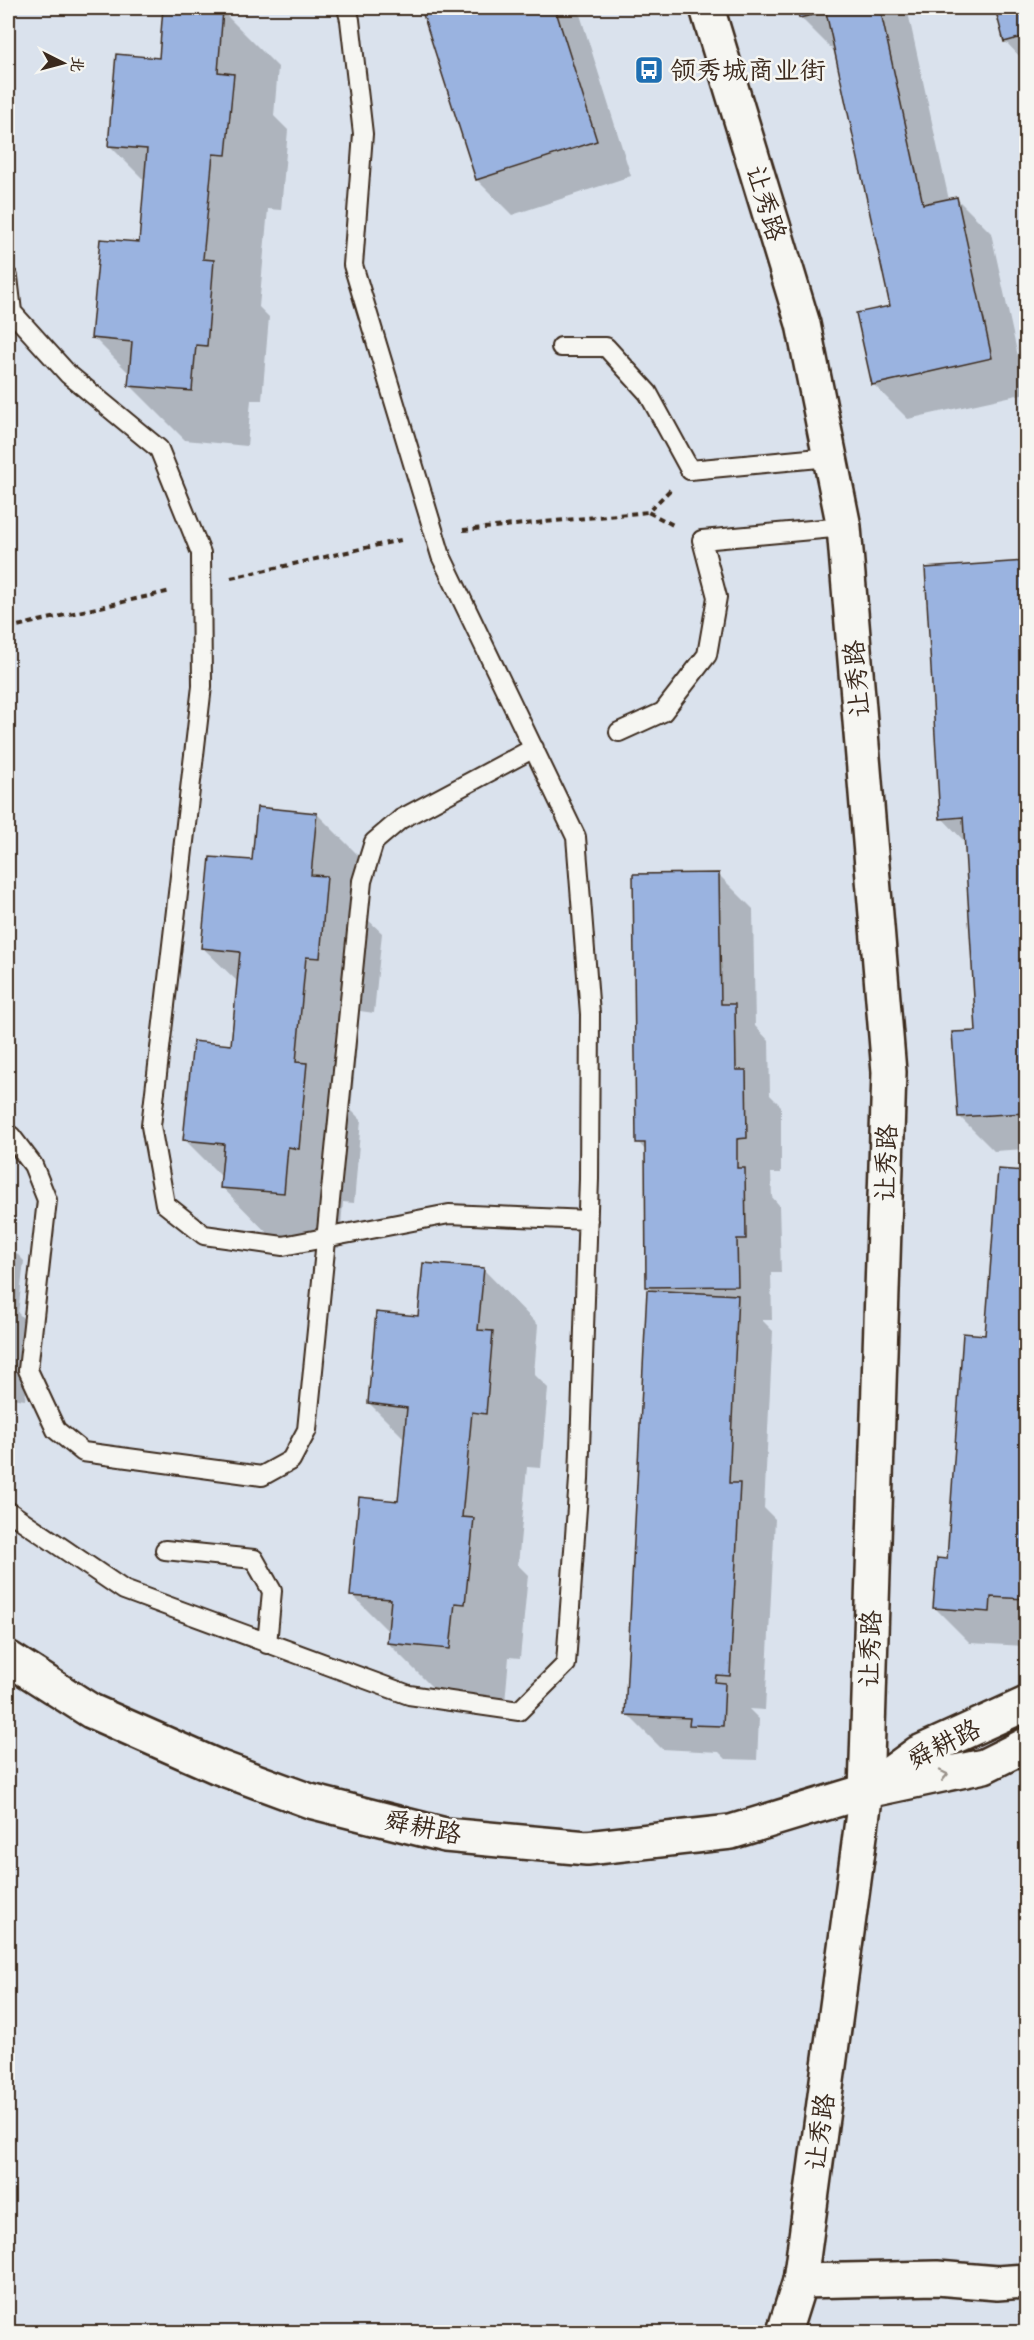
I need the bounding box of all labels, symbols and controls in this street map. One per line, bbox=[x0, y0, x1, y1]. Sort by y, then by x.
north arrow bbox=[33, 33, 93, 93]
bus stop icon: 领秀城商业街 bbox=[633, 54, 665, 86]
place label: 领秀城商业街 bbox=[670, 54, 826, 87]
text: 北 bbox=[66, 55, 88, 73]
street label: 让秀路 bbox=[739, 161, 793, 245]
street label: 让秀路 bbox=[837, 639, 877, 719]
street label: 让秀路 bbox=[868, 1123, 904, 1203]
street label: 让秀路 bbox=[852, 1609, 888, 1689]
street label: 舜耕路 bbox=[902, 1712, 986, 1776]
one-way arrow bbox=[938, 1769, 948, 1782]
street label: 舜耕路 bbox=[381, 1803, 465, 1851]
street label: 让秀路 bbox=[798, 2091, 842, 2173]

